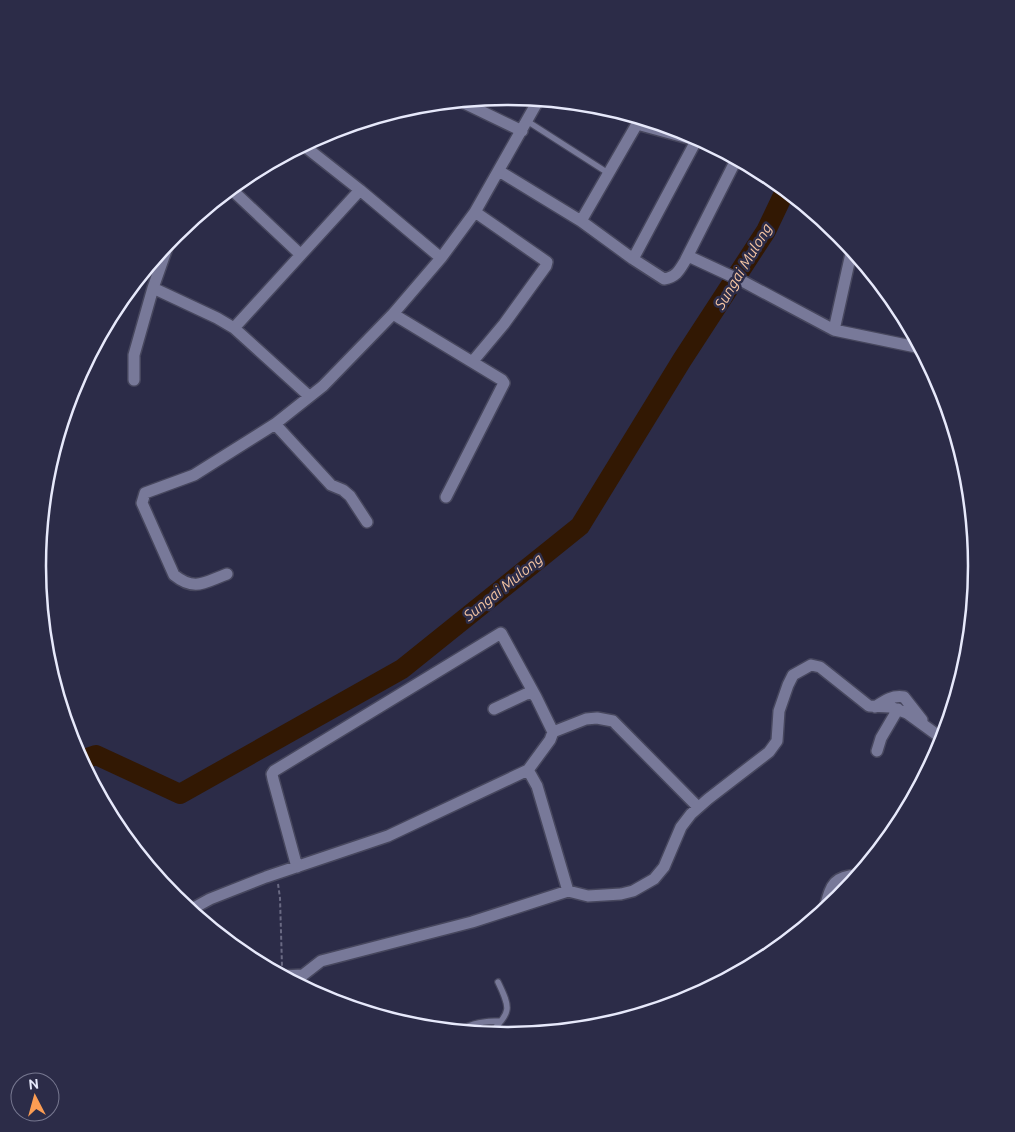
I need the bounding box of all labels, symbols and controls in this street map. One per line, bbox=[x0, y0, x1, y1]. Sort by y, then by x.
water label: Sungai Mulong bbox=[710, 220, 775, 313]
water label: Sungai Mulong bbox=[459, 550, 546, 625]
north arrow bbox=[10, 1072, 60, 1122]
text: N bbox=[28, 1076, 40, 1093]

